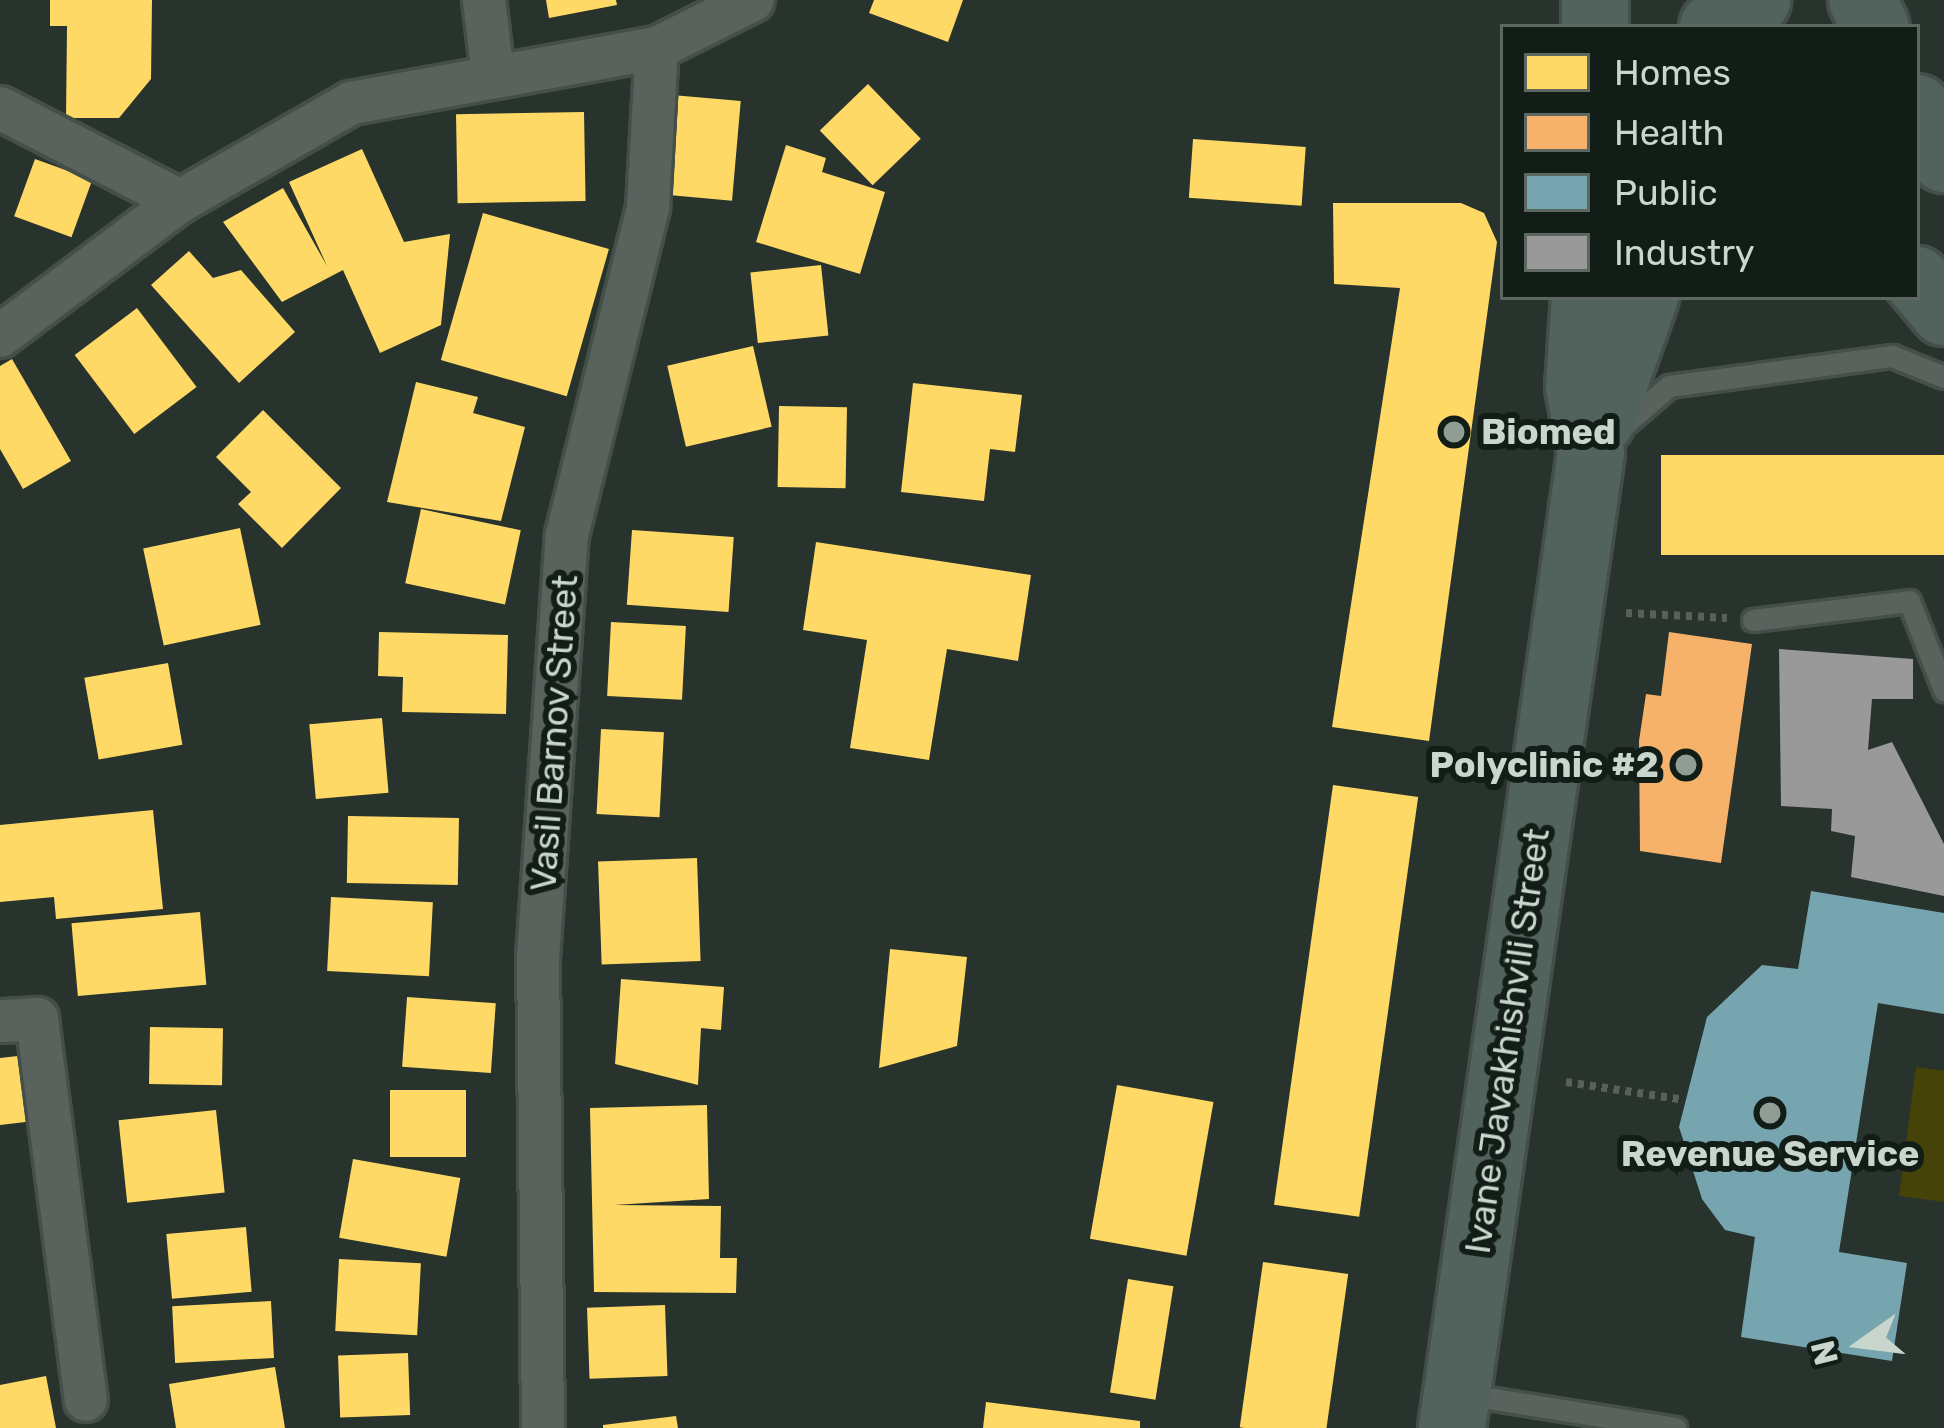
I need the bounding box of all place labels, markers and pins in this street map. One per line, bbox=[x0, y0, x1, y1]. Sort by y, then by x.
place label: Biomed bbox=[1481, 410, 1616, 454]
marker: Biomed bbox=[1438, 416, 1470, 448]
place label: Polyclinic #2 bbox=[1430, 743, 1659, 787]
marker: Polyclinic #2 bbox=[1670, 749, 1702, 781]
marker: Revenue Service bbox=[1757, 1100, 1783, 1126]
place label: Revenue Service bbox=[1621, 1132, 1919, 1176]

